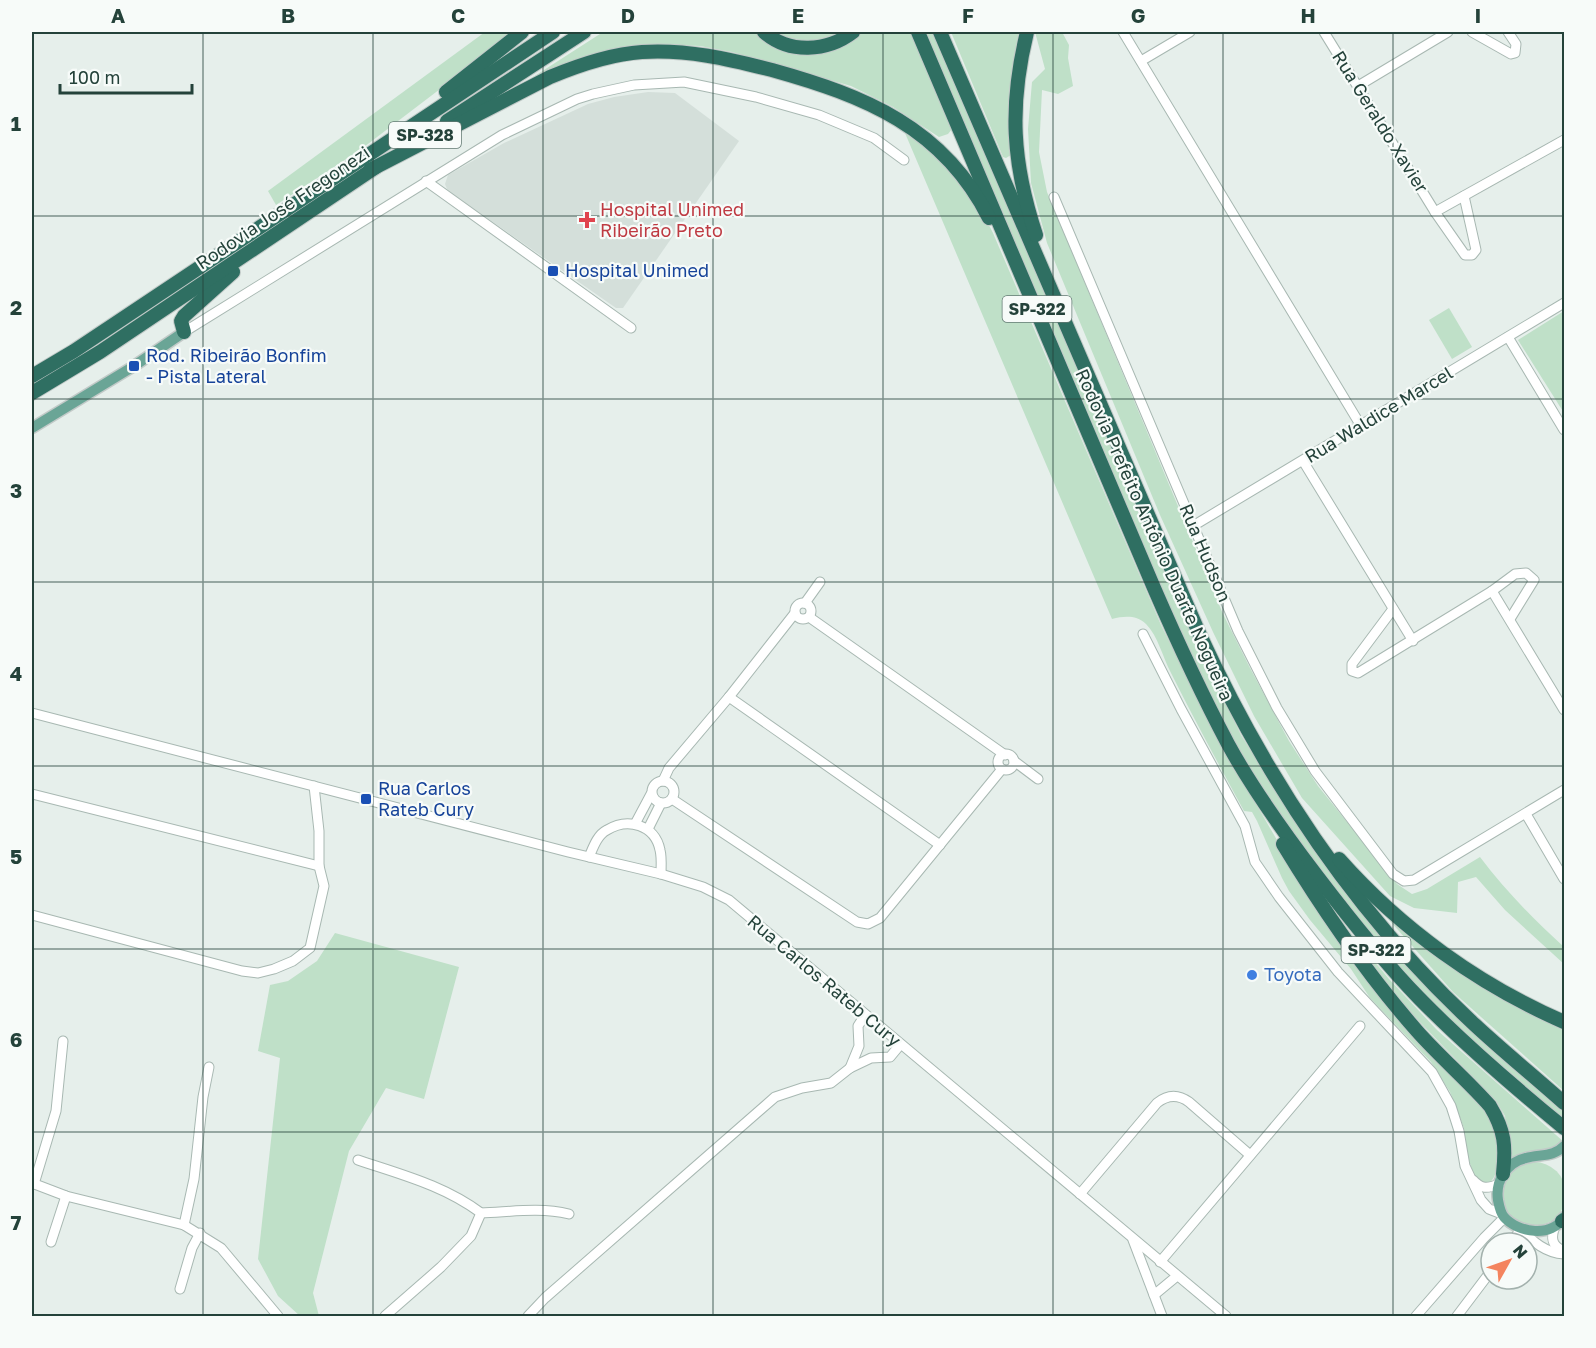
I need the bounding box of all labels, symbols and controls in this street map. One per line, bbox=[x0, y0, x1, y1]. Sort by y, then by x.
text: A bbox=[111, 3, 125, 27]
text: B bbox=[281, 3, 295, 27]
text: C bbox=[451, 3, 465, 27]
text: D bbox=[621, 3, 635, 27]
text: E bbox=[792, 3, 804, 27]
text: F bbox=[962, 3, 974, 27]
text: G bbox=[1131, 3, 1145, 27]
text: H bbox=[1300, 3, 1316, 27]
text: I bbox=[1475, 3, 1481, 27]
street label: Rua Geraldo Xavier bbox=[1328, 46, 1433, 197]
scale bar bbox=[60, 57, 192, 95]
text: 100 m bbox=[69, 66, 120, 88]
text: 1 bbox=[11, 111, 21, 135]
road number: SP-328 bbox=[389, 122, 461, 148]
street label: Rodovia José Fregonezi bbox=[191, 141, 373, 273]
place label: Hospital Unimed Ribeirão Preto bbox=[600, 198, 744, 241]
marker: Hospital Unimed Ribeirão Preto bbox=[578, 211, 596, 229]
place label: Hospital Unimed bbox=[565, 259, 709, 281]
marker: Hospital Unimed bbox=[546, 264, 560, 278]
text: 2 bbox=[10, 295, 22, 319]
road number: SP-322 bbox=[1002, 296, 1072, 322]
place label: Rod. Ribeirão Bonfim - Pista Lateral bbox=[146, 344, 327, 387]
marker: Rod. Ribeirão Bonfim - Pista Lateral bbox=[127, 359, 141, 373]
street label: Rua Waldice Marcel bbox=[1300, 361, 1457, 467]
street label: Rodovia Prefeito Antônio Duarte Nogueira bbox=[1071, 365, 1238, 704]
text: 3 bbox=[10, 478, 22, 502]
street label: Rua Hudson bbox=[1175, 500, 1236, 605]
text: 4 bbox=[10, 661, 22, 685]
place label: Rua Carlos Rateb Cury bbox=[378, 777, 474, 820]
marker: Rua Carlos Rateb Cury bbox=[359, 792, 373, 806]
text: 5 bbox=[10, 844, 22, 868]
street label: Rua Carlos Rateb Cury bbox=[744, 910, 906, 1051]
road number: SP-322 bbox=[1342, 937, 1410, 963]
place label: Toyota bbox=[1264, 963, 1322, 985]
marker: Toyota bbox=[1245, 968, 1259, 982]
text: 6 bbox=[10, 1027, 22, 1051]
text: 7 bbox=[11, 1210, 22, 1234]
north arrow bbox=[1479, 1231, 1539, 1291]
text: N bbox=[1509, 1240, 1532, 1262]

